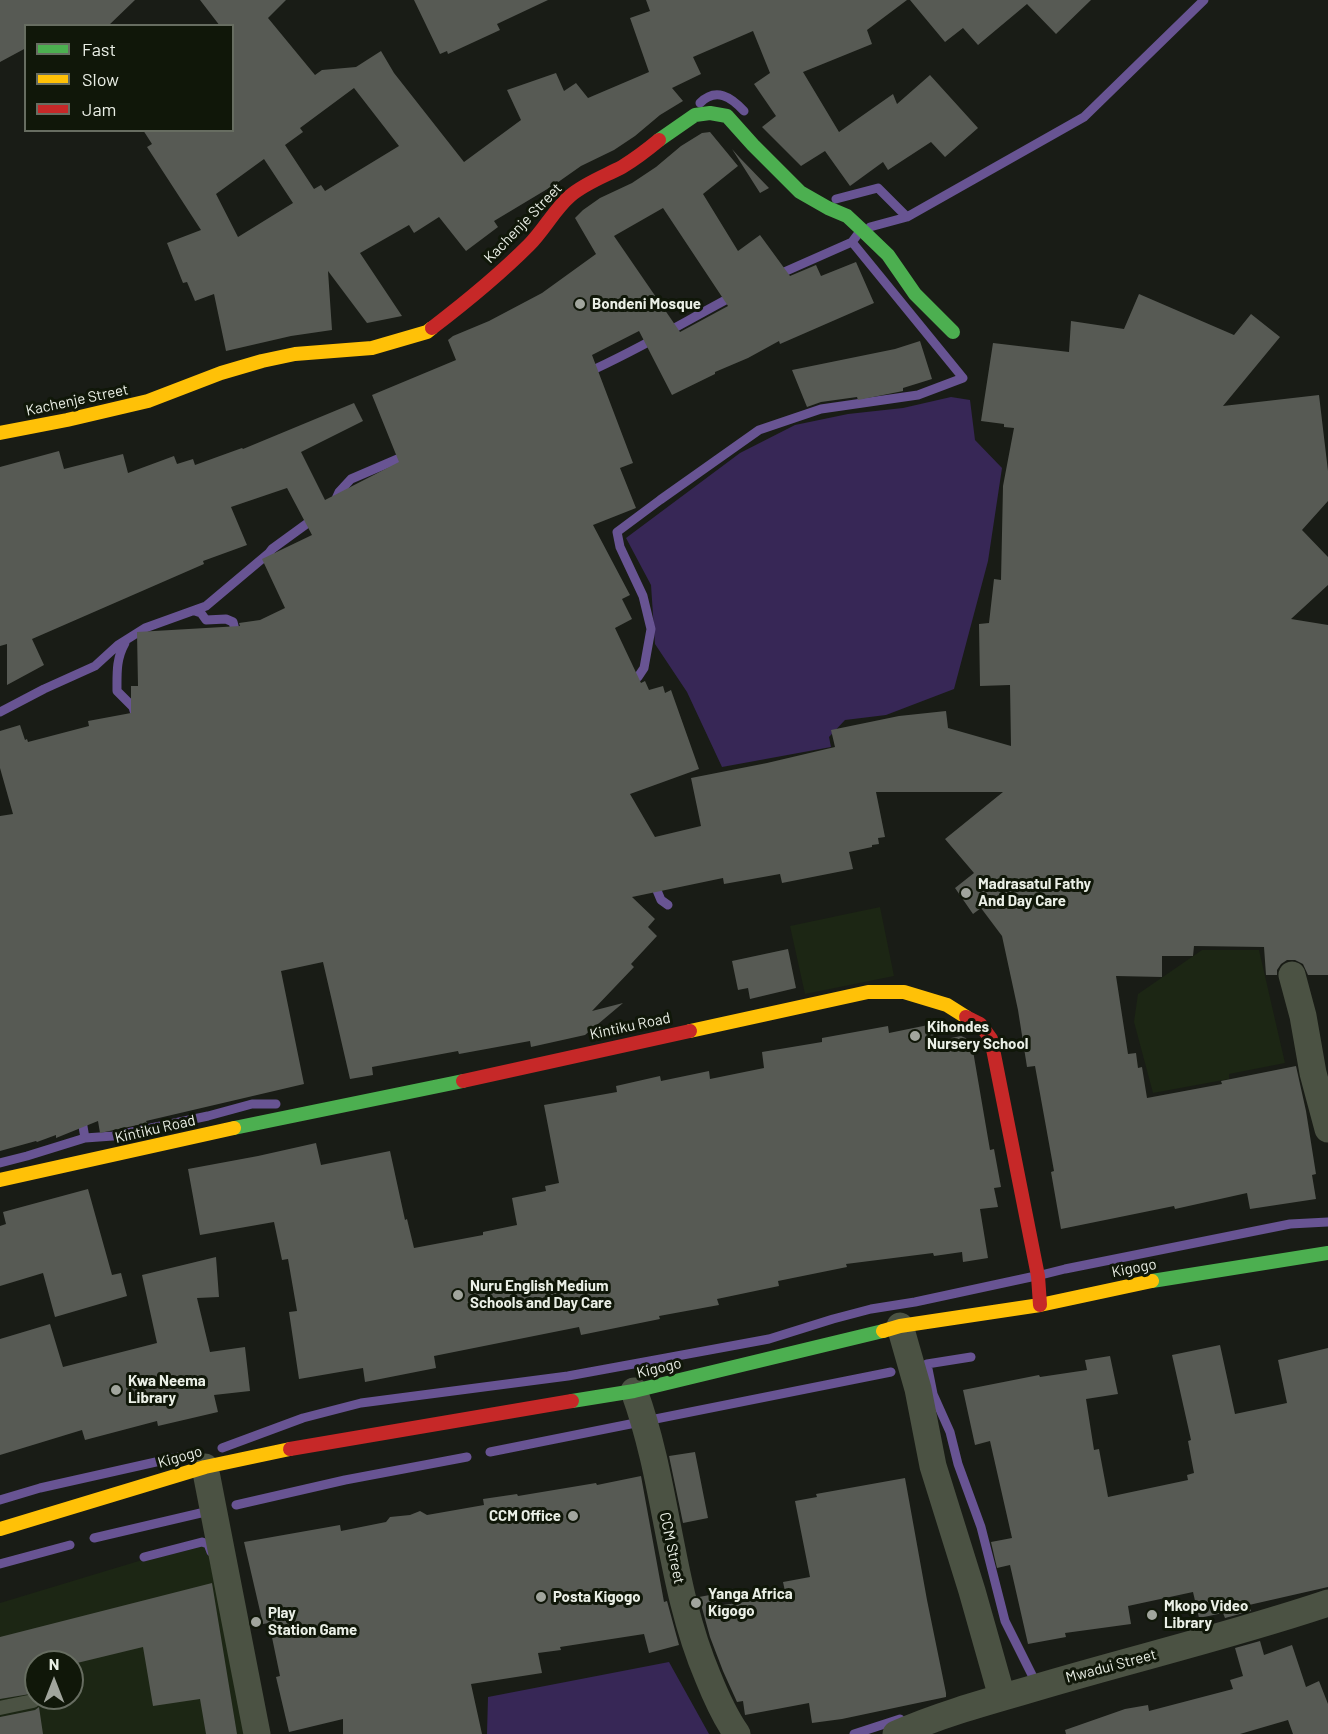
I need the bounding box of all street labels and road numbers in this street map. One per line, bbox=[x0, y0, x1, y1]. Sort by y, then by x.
street label: Kachenje Street bbox=[480, 179, 566, 267]
street label: Kachenje Street bbox=[24, 380, 130, 420]
street label: Kintiku Road bbox=[588, 1009, 672, 1043]
street label: Kintiku Road bbox=[113, 1111, 197, 1147]
street label: Kigogo bbox=[1110, 1255, 1158, 1281]
street label: Kigogo bbox=[635, 1354, 683, 1382]
street label: Kigogo bbox=[156, 1442, 204, 1472]
street label: CCM Street bbox=[656, 1510, 688, 1586]
street label: Mwadui Street bbox=[1064, 1645, 1158, 1687]

